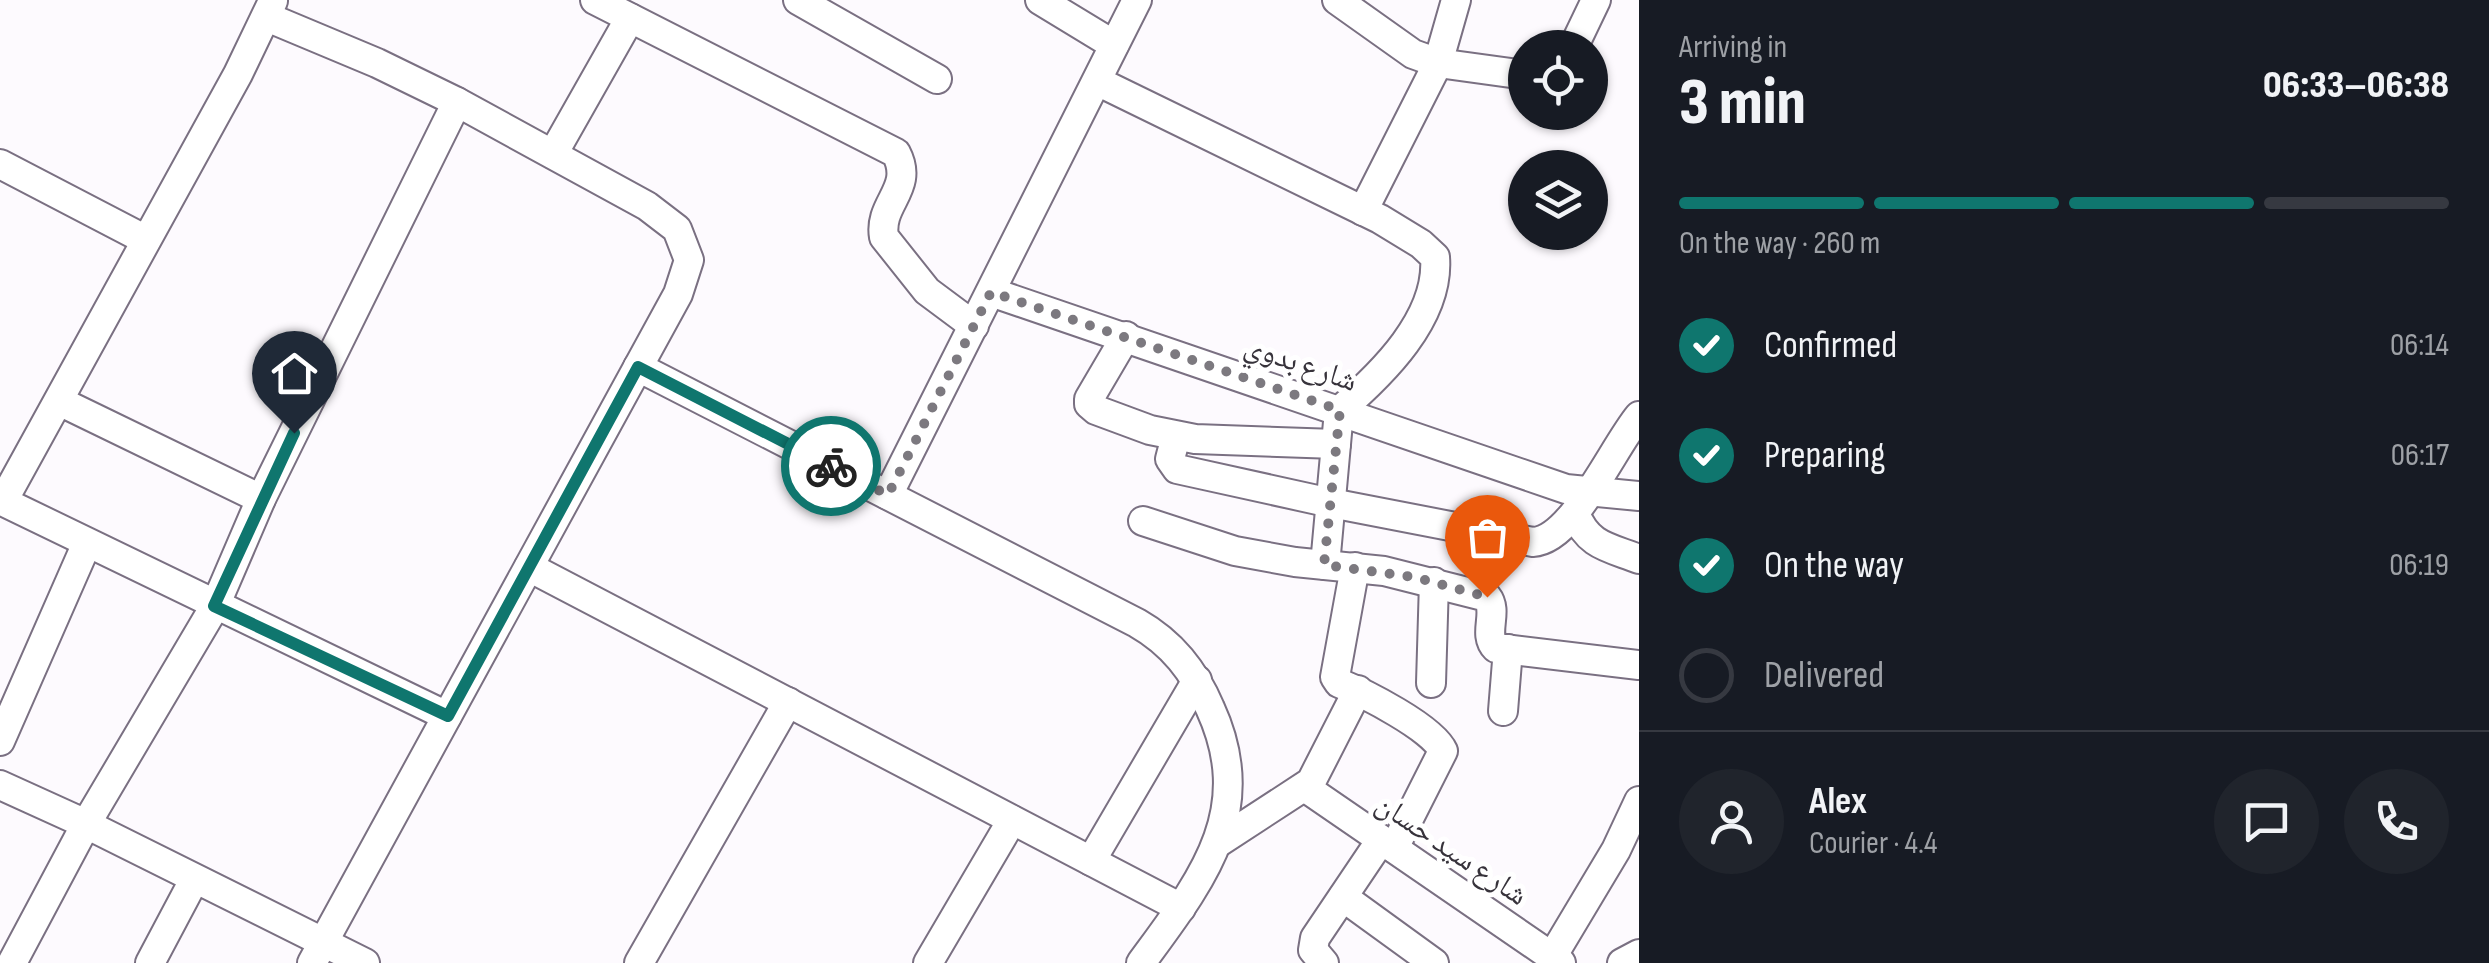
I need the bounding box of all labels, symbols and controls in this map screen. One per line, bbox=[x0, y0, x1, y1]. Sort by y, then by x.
text: Arriving in bbox=[1679, 28, 1787, 67]
map controls bbox=[1508, 30, 1608, 250]
button: locate bbox=[1508, 30, 1608, 130]
text: 06:33–06:38 bbox=[2263, 63, 2449, 108]
text: 3 min bbox=[1679, 65, 1806, 143]
button: layers bbox=[1508, 150, 1608, 250]
text: On the way · 260 m bbox=[1679, 224, 1880, 263]
icon: check bbox=[1679, 318, 1734, 373]
text: Confirmed bbox=[1764, 323, 1897, 368]
text: 06:14 bbox=[2390, 326, 2449, 365]
street label: شارع بدوي bbox=[1238, 328, 1362, 404]
pin bbox=[252, 331, 337, 434]
icon: home bbox=[267, 346, 322, 401]
courier bbox=[781, 416, 881, 516]
icon: check bbox=[1679, 428, 1734, 483]
text: Preparing bbox=[1764, 433, 1885, 478]
text: 06:17 bbox=[2391, 436, 2449, 475]
icon: bike bbox=[804, 439, 859, 494]
pin bbox=[1445, 495, 1530, 598]
icon: bag bbox=[1460, 510, 1515, 565]
icon: check bbox=[1679, 538, 1734, 593]
text: On the way bbox=[1764, 543, 1904, 588]
text: 06:19 bbox=[2389, 546, 2449, 585]
text: Delivered bbox=[1764, 653, 1884, 698]
button: person bbox=[1679, 769, 1784, 874]
button: chat bbox=[2214, 769, 2319, 874]
button: phone bbox=[2344, 769, 2449, 874]
text: Alex bbox=[1809, 779, 1867, 824]
street label: شارع سيد حسان bbox=[1369, 786, 1534, 914]
text: Courier · 4.4 bbox=[1809, 824, 1937, 863]

